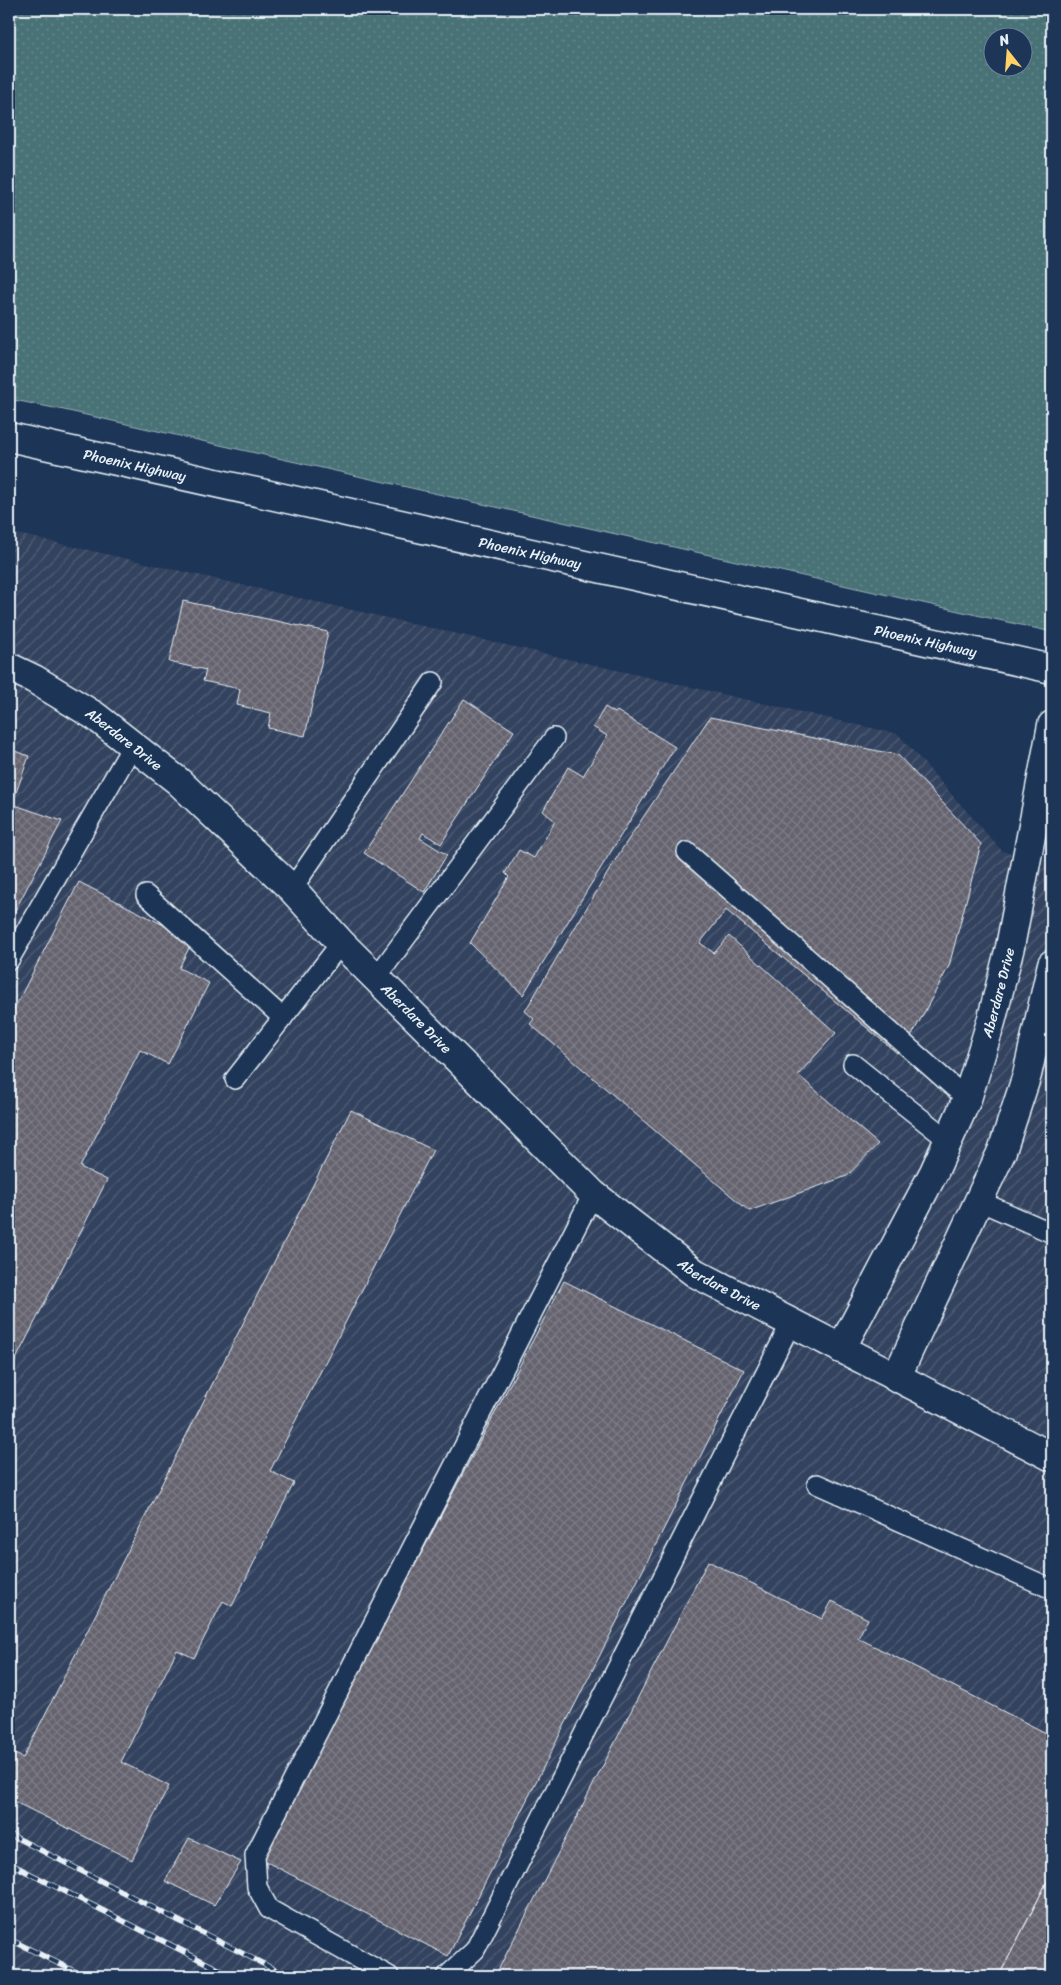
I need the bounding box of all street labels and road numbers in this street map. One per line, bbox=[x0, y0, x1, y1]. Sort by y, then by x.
street label: Phoenix Highway bbox=[81, 441, 189, 489]
street label: Phoenix Highway bbox=[476, 529, 585, 577]
street label: Phoenix Highway bbox=[872, 617, 980, 665]
street label: Aberdare Drive bbox=[80, 700, 168, 777]
street label: Aberdare Drive bbox=[974, 945, 1022, 1042]
street label: Aberdare Drive bbox=[374, 976, 458, 1060]
street label: Aberdare Drive bbox=[671, 1251, 766, 1318]

